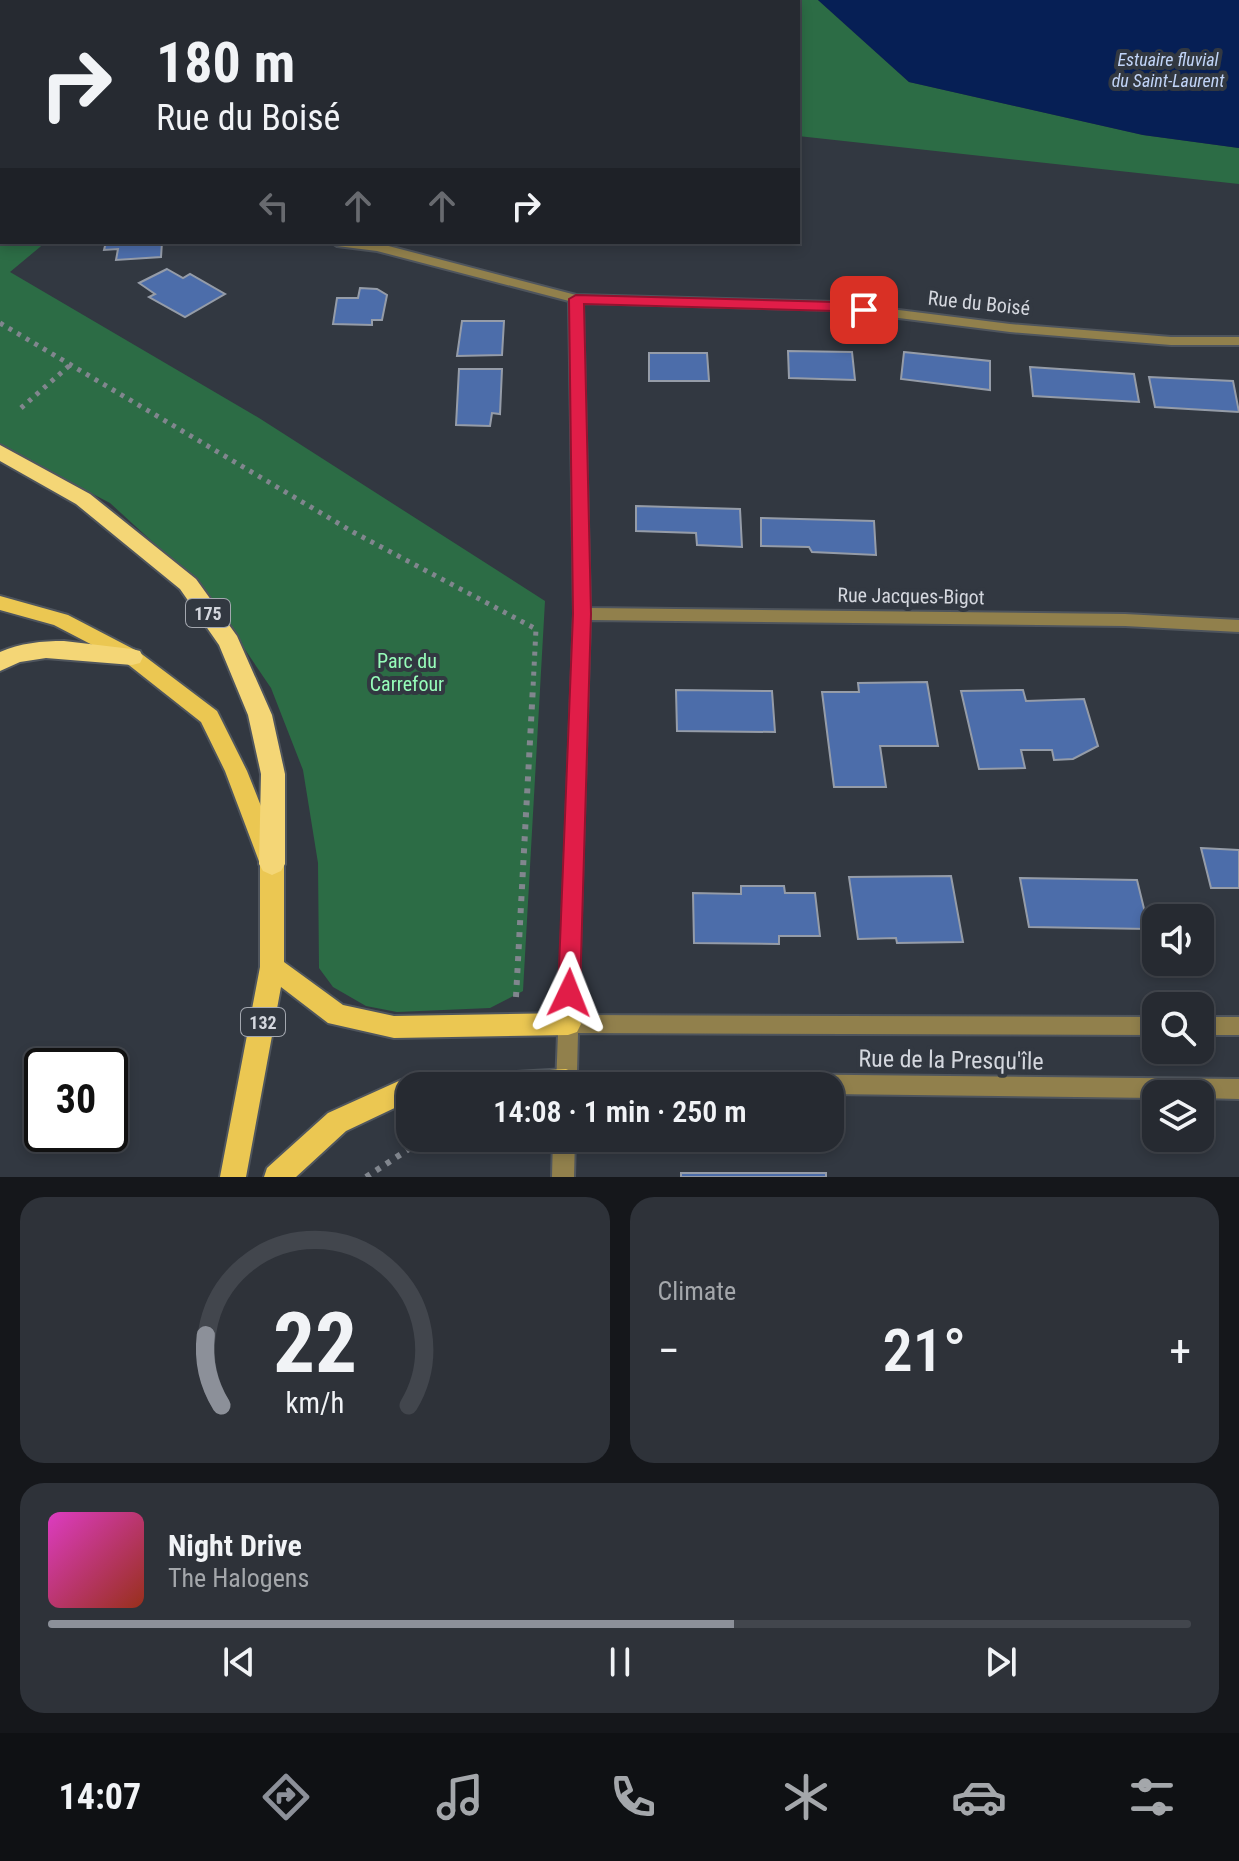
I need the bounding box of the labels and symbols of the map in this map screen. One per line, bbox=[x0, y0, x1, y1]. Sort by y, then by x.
water label: Estuaire fluvial du Saint-Laurent bbox=[1112, 49, 1225, 91]
pin bbox=[830, 276, 898, 344]
street label: Rue du Boisé bbox=[927, 286, 1031, 320]
street label: Rue Jacques-Bigot bbox=[837, 583, 985, 609]
road number: 175 bbox=[186, 599, 230, 627]
park label: Parc du Carrefour bbox=[370, 649, 444, 696]
position arrow bbox=[527, 951, 611, 1035]
road number: 132 bbox=[241, 1008, 285, 1036]
street label: Rue de la Presqu'île bbox=[858, 1044, 1044, 1076]
speed limit sign: 30 bbox=[24, 1048, 128, 1152]

